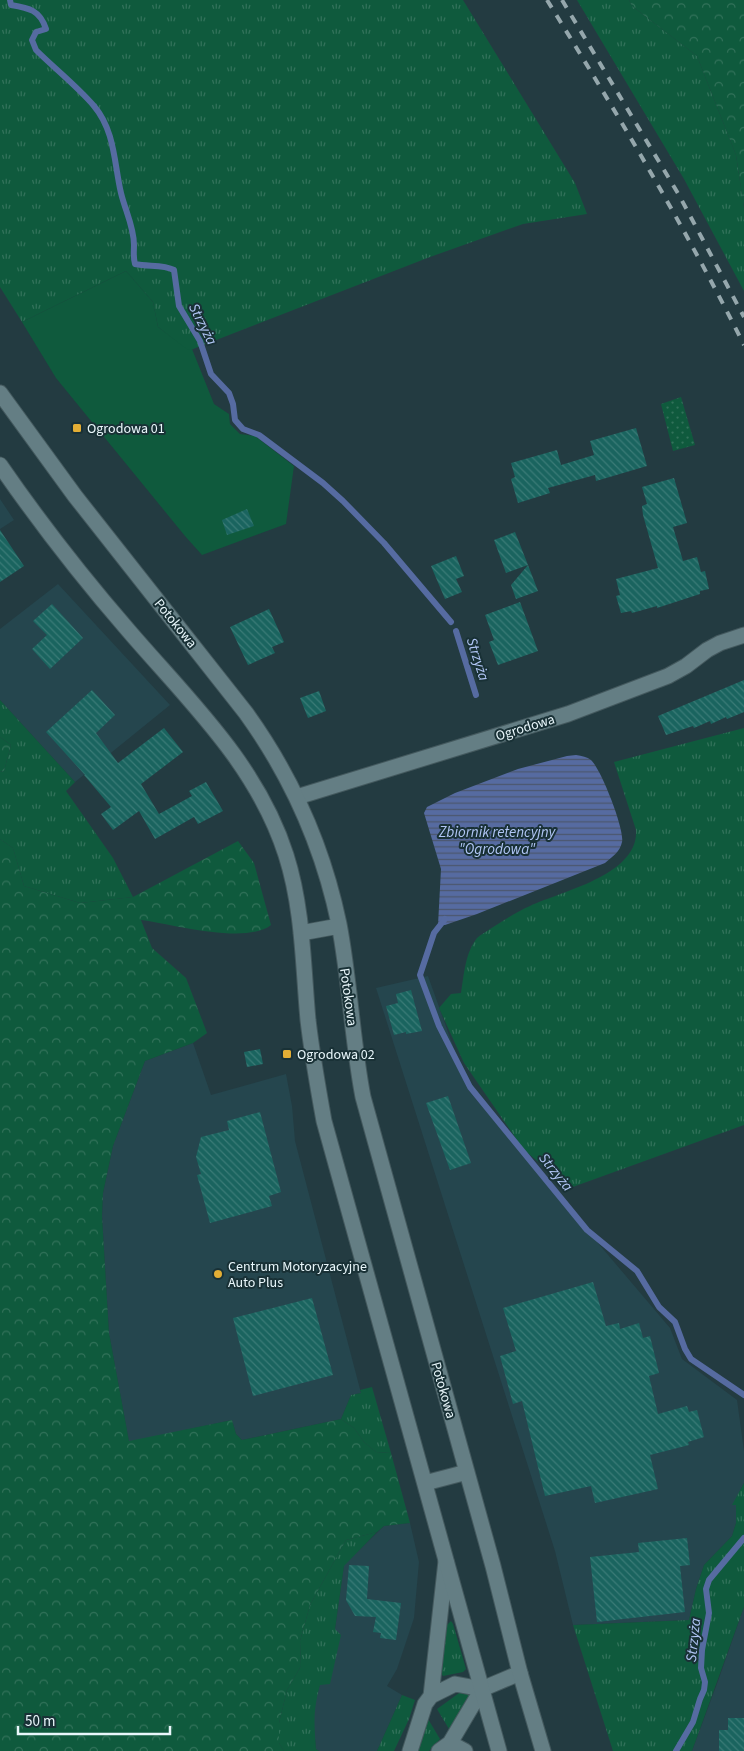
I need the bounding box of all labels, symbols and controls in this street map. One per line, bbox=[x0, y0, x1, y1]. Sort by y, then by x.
water label: Strzyża bbox=[183, 300, 222, 349]
place label: Ogrodowa 01 bbox=[87, 419, 165, 439]
marker: Ogrodowa 01 bbox=[71, 422, 83, 434]
street label: Potokowa bbox=[149, 595, 201, 653]
water label: Strzyża bbox=[461, 635, 494, 683]
street label: Ogrodowa bbox=[493, 709, 557, 746]
water label: Zbiornik retencyjny "Ogrodowa" bbox=[438, 822, 557, 860]
street label: Potokowa bbox=[334, 967, 362, 1027]
place label: Ogrodowa 02 bbox=[297, 1045, 375, 1065]
marker: Ogrodowa 02 bbox=[281, 1048, 293, 1060]
water label: Strzyża bbox=[534, 1149, 578, 1196]
place label: Centrum Motoryzacyjne Auto Plus bbox=[228, 1257, 367, 1293]
marker: Centrum Motoryzacyjne Auto Plus bbox=[212, 1268, 224, 1280]
street label: Potokowa bbox=[425, 1360, 461, 1421]
water label: Strzyża bbox=[681, 1617, 706, 1663]
scale bar bbox=[18, 1704, 170, 1736]
text: 50 m bbox=[25, 1711, 55, 1732]

